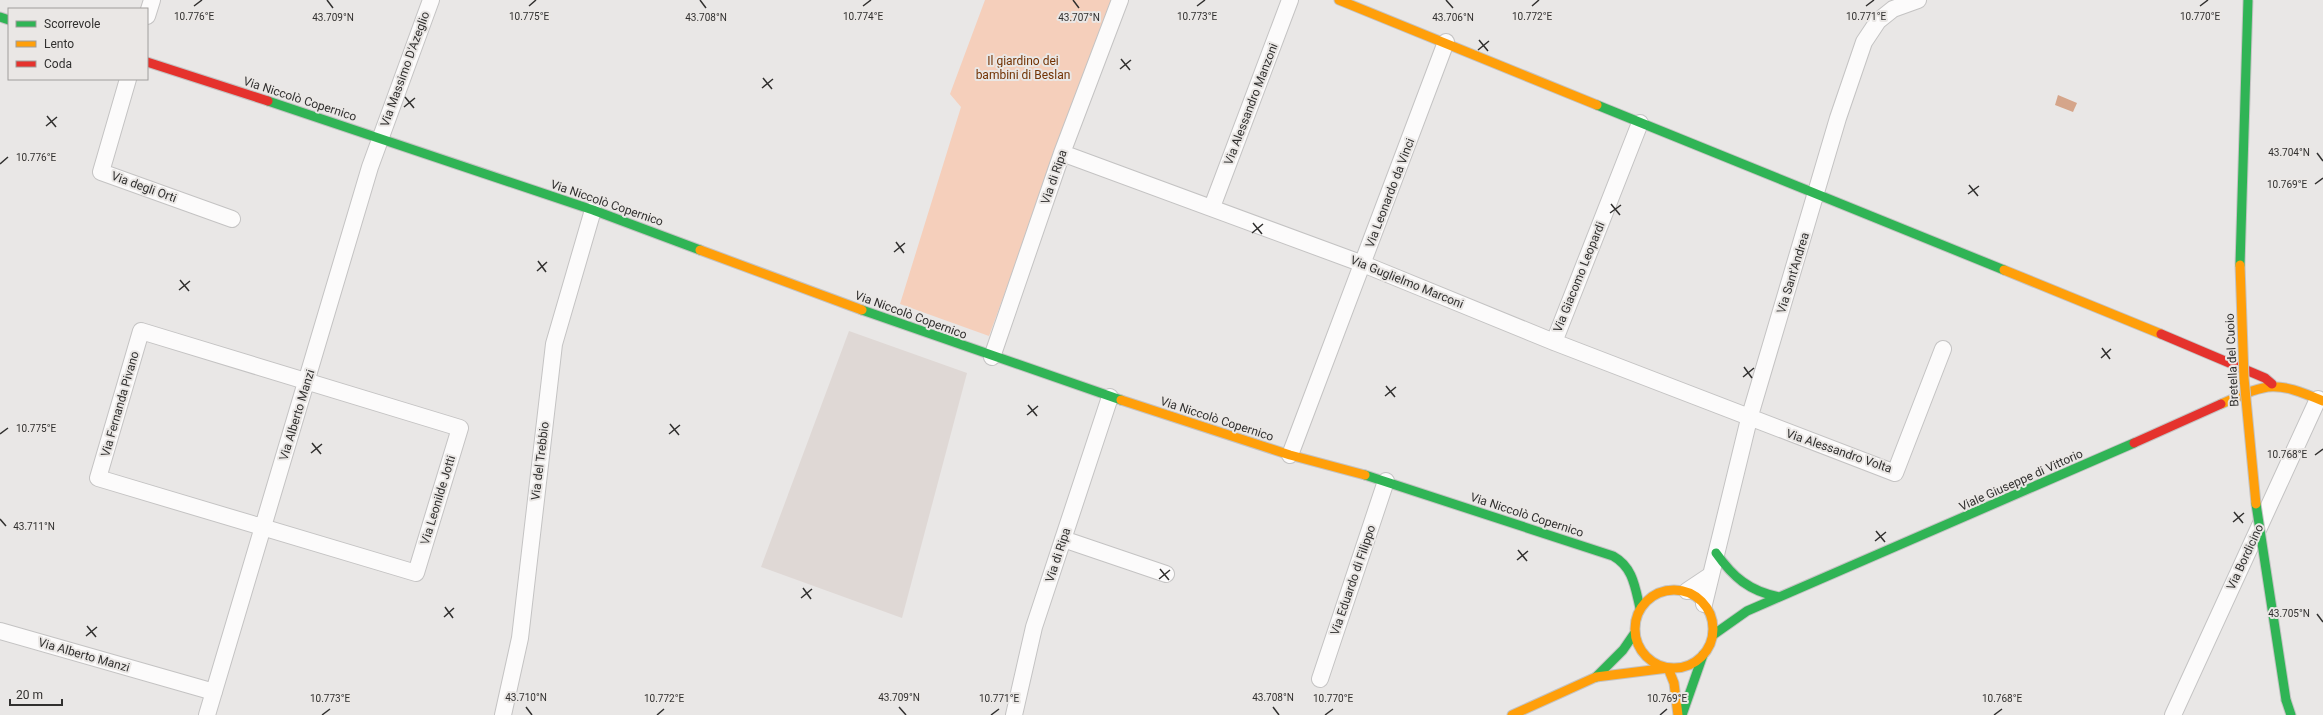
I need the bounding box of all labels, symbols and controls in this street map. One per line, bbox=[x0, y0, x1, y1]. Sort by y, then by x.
legend bbox=[8, 8, 148, 80]
street label: Via Massimo D'Azeglio bbox=[378, 9, 432, 128]
text: 10.776°E bbox=[174, 11, 214, 22]
text: 10.775°E bbox=[509, 11, 549, 22]
text: 10.774°E bbox=[843, 11, 883, 22]
text: 10.773°E bbox=[1177, 11, 1217, 22]
text: 10.772°E bbox=[1512, 11, 1552, 22]
text: 10.771°E bbox=[1846, 11, 1886, 22]
text: 10.770°E bbox=[2180, 11, 2220, 22]
text: 43.709°N bbox=[312, 12, 354, 23]
text: 43.708°N bbox=[685, 12, 727, 23]
text: 43.707°N bbox=[1058, 12, 1100, 23]
text: 43.706°N bbox=[1432, 12, 1474, 23]
text: Scorrevole bbox=[44, 17, 100, 31]
text: Lento bbox=[44, 37, 74, 51]
street label: Via Alessandro Manzoni bbox=[1221, 41, 1281, 167]
park label: Il giardino dei bambini di Beslan bbox=[976, 54, 1070, 82]
text: Coda bbox=[44, 57, 72, 71]
street label: Via Niccolò Copernico bbox=[242, 74, 359, 124]
street label: Via Leonardo da Vinci bbox=[1363, 136, 1417, 250]
text: 43.704°N bbox=[2268, 147, 2310, 158]
street label: Via di Ripa bbox=[1038, 148, 1070, 206]
text: 10.776°E bbox=[16, 152, 56, 163]
street label: Via degli Orti bbox=[110, 169, 179, 205]
street label: Via Niccolò Copernico bbox=[549, 177, 665, 229]
text: 10.769°E bbox=[2267, 179, 2307, 190]
street label: Via Giacomo Leopardi bbox=[1550, 220, 1608, 334]
street label: Via Sant'Andrea bbox=[1774, 231, 1812, 315]
street label: Via Guglielmo Marconi bbox=[1348, 253, 1466, 311]
street label: Via Niccolò Copernico bbox=[853, 288, 969, 342]
street label: Bretella del Cuoio bbox=[2223, 313, 2241, 407]
street label: Via Fernanda Pivano bbox=[98, 349, 142, 458]
street label: Via Alberto Manzi bbox=[277, 368, 318, 462]
street label: Via Niccolò Copernico bbox=[1159, 394, 1276, 444]
street label: Via del Trebbio bbox=[528, 421, 552, 501]
text: 10.775°E bbox=[16, 423, 56, 434]
street label: Via Alessandro Volta bbox=[1784, 426, 1894, 476]
street label: Viale Giuseppe di Vittorio bbox=[1957, 446, 2085, 514]
text: 10.768°E bbox=[2267, 449, 2307, 460]
street label: Via Leonilde Jotti bbox=[418, 454, 458, 546]
street label: Via Niccolò Copernico bbox=[1469, 490, 1586, 540]
text: 43.711°N bbox=[13, 521, 55, 532]
street label: Via Bordicino bbox=[2224, 522, 2266, 592]
street label: Via Eduardo di Filippo bbox=[1328, 523, 1378, 637]
street label: Via di Ripa bbox=[1043, 526, 1073, 584]
text: 43.705°N bbox=[2268, 608, 2310, 619]
street label: Via Alberto Manzi bbox=[37, 635, 131, 675]
scale bar bbox=[10, 681, 62, 707]
text: 20 m bbox=[16, 688, 43, 702]
text: 43.710°N bbox=[505, 692, 547, 703]
text: 43.709°N bbox=[878, 692, 920, 703]
text: 43.708°N bbox=[1252, 692, 1294, 703]
text: 10.773°E bbox=[310, 693, 350, 704]
text: 10.772°E bbox=[644, 693, 684, 704]
text: 10.771°E bbox=[979, 693, 1019, 704]
text: 10.770°E bbox=[1313, 693, 1353, 704]
text: 10.769°E bbox=[1647, 693, 1687, 704]
text: 10.768°E bbox=[1982, 693, 2022, 704]

